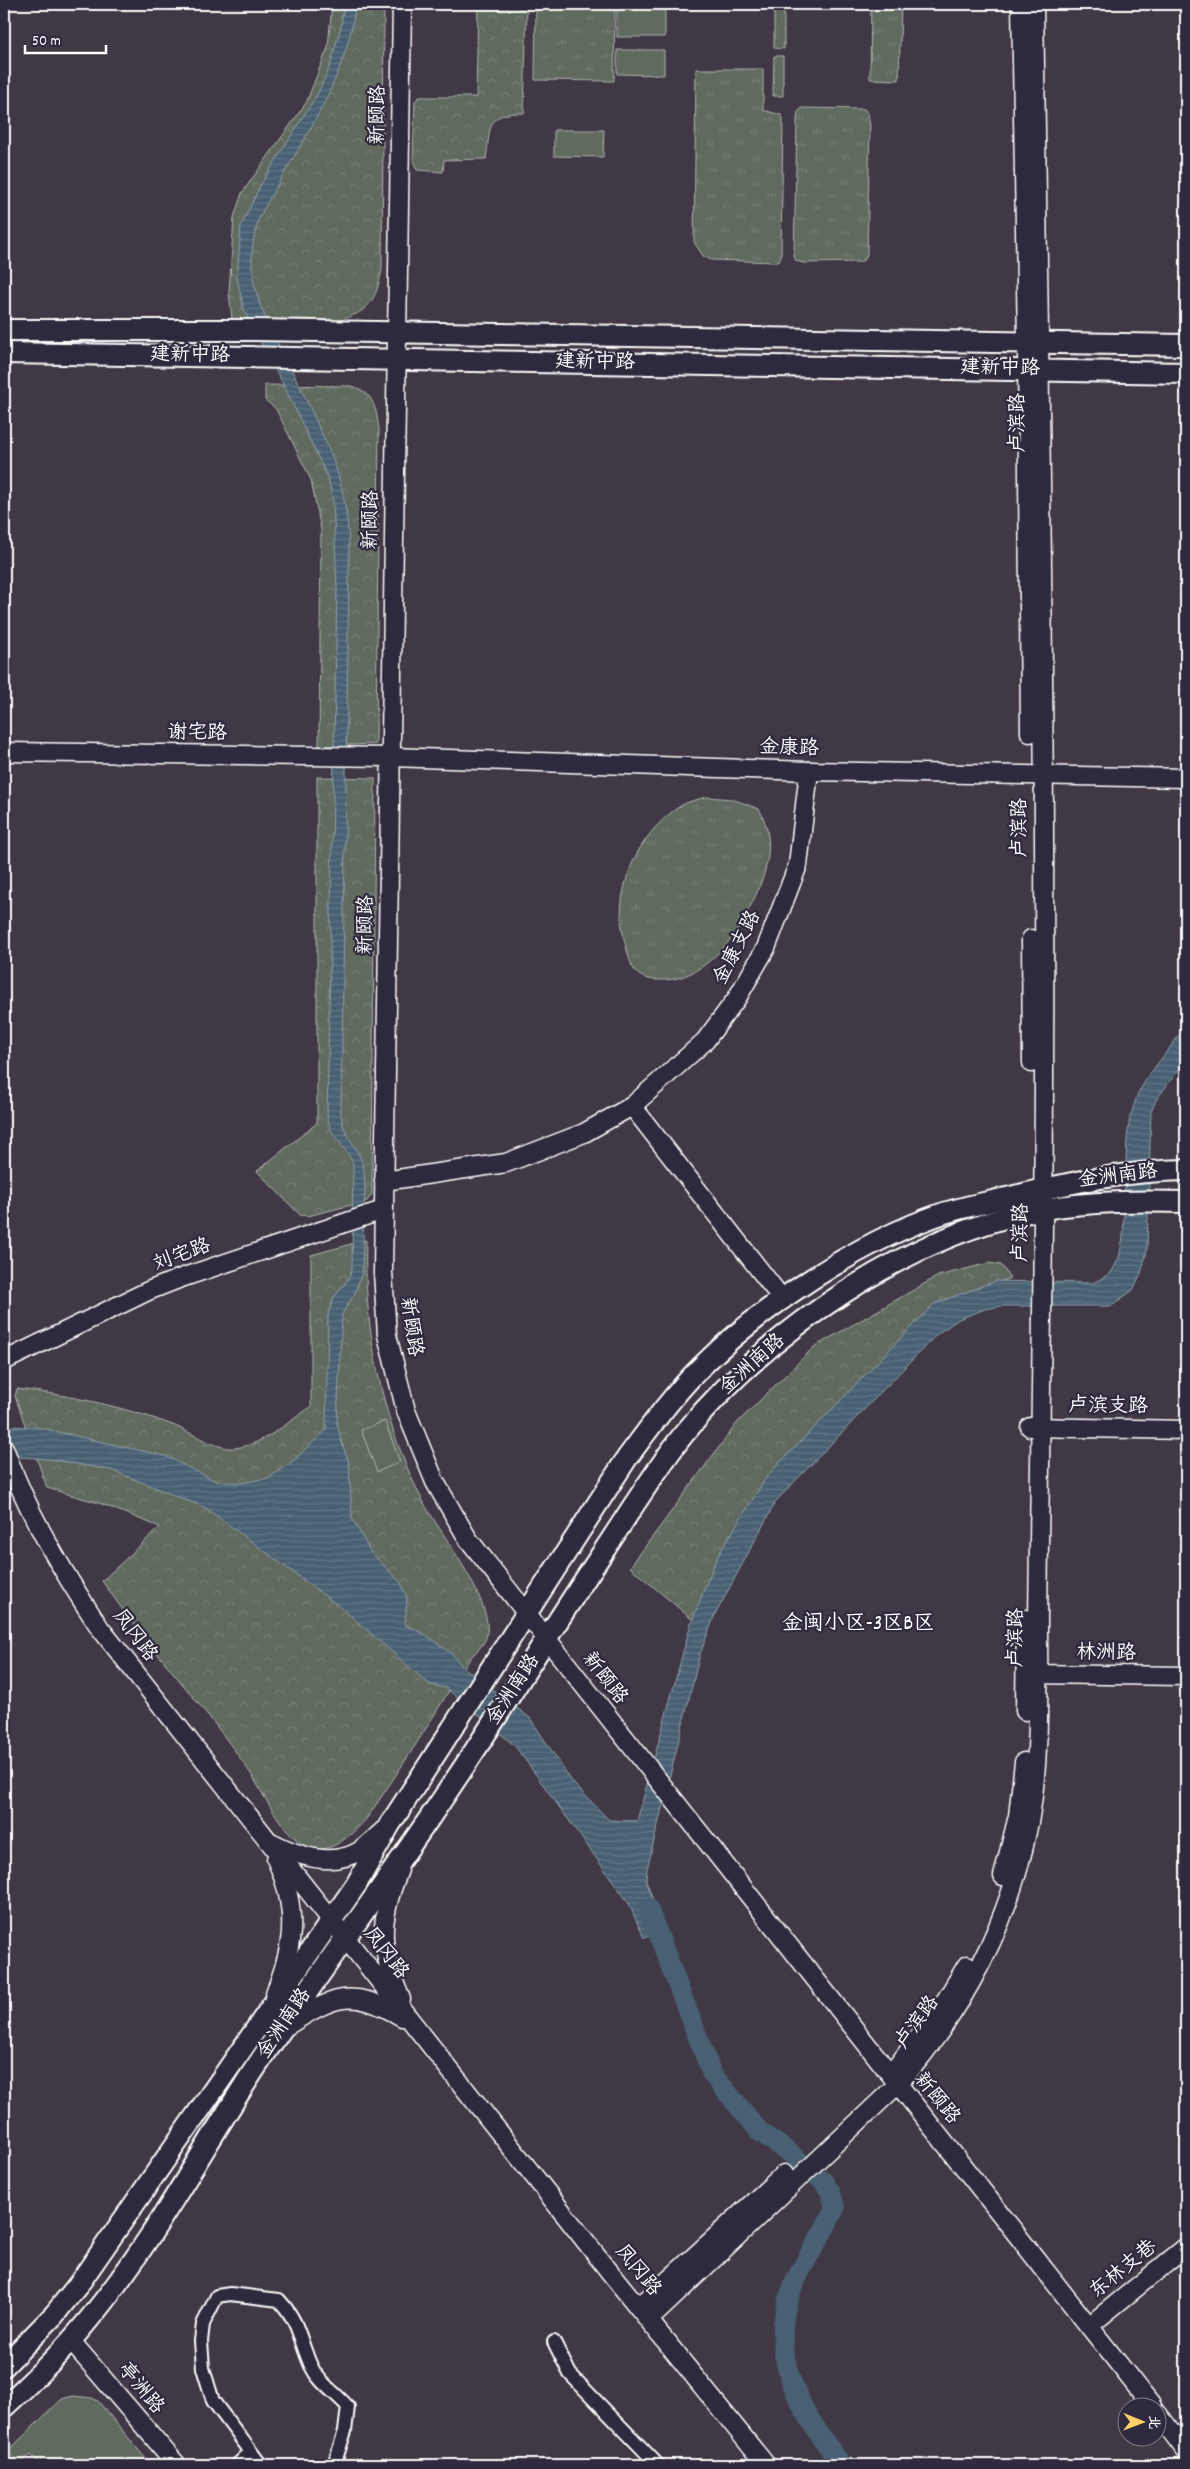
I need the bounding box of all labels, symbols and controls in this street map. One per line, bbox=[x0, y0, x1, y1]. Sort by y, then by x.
scale bar bbox=[25, 22, 106, 54]
text: 50 m bbox=[32, 31, 61, 53]
street label: 新颐路 bbox=[364, 84, 394, 145]
street label: 建新中路 bbox=[150, 341, 231, 371]
street label: 建新中路 bbox=[555, 348, 636, 378]
street label: 建新中路 bbox=[960, 354, 1041, 384]
street label: 卢滨路 bbox=[1005, 392, 1033, 453]
street label: 新颐路 bbox=[357, 489, 387, 550]
street label: 谢宅路 bbox=[167, 719, 228, 749]
street label: 金康路 bbox=[759, 734, 820, 764]
street label: 卢滨路 bbox=[1007, 797, 1035, 858]
street label: 新颐路 bbox=[352, 894, 382, 955]
street label: 金康支路 bbox=[707, 905, 769, 990]
street label: 金洲南路 bbox=[1077, 1158, 1160, 1196]
street label: 卢滨路 bbox=[1007, 1202, 1037, 1263]
street label: 刘宅路 bbox=[149, 1232, 216, 1279]
street label: 新颐路 bbox=[392, 1295, 428, 1360]
street label: 金洲南路 bbox=[714, 1327, 793, 1402]
street label: 卢滨支路 bbox=[1068, 1392, 1149, 1422]
street label: 凤冈路 bbox=[105, 1604, 164, 1669]
street label: 卢滨路 bbox=[1002, 1607, 1032, 1668]
district label: 金闽小区-3区B区 bbox=[782, 1610, 934, 1640]
street label: 林洲路 bbox=[1076, 1639, 1137, 1669]
street label: 新颐路 bbox=[574, 1647, 634, 1712]
street label: 金洲南路 bbox=[480, 1648, 548, 1731]
street label: 凤冈路 bbox=[355, 1922, 415, 1987]
street label: 金洲南路 bbox=[251, 1982, 320, 2065]
street label: 卢滨路 bbox=[889, 1990, 948, 2055]
street label: 新颐路 bbox=[906, 2067, 966, 2132]
street label: 东林支巷 bbox=[1084, 2233, 1165, 2306]
street label: 凤冈路 bbox=[607, 2239, 667, 2304]
street label: 亭洲路 bbox=[110, 2357, 171, 2422]
north arrow bbox=[1118, 2396, 1168, 2446]
text: 北 bbox=[1143, 2415, 1163, 2429]

